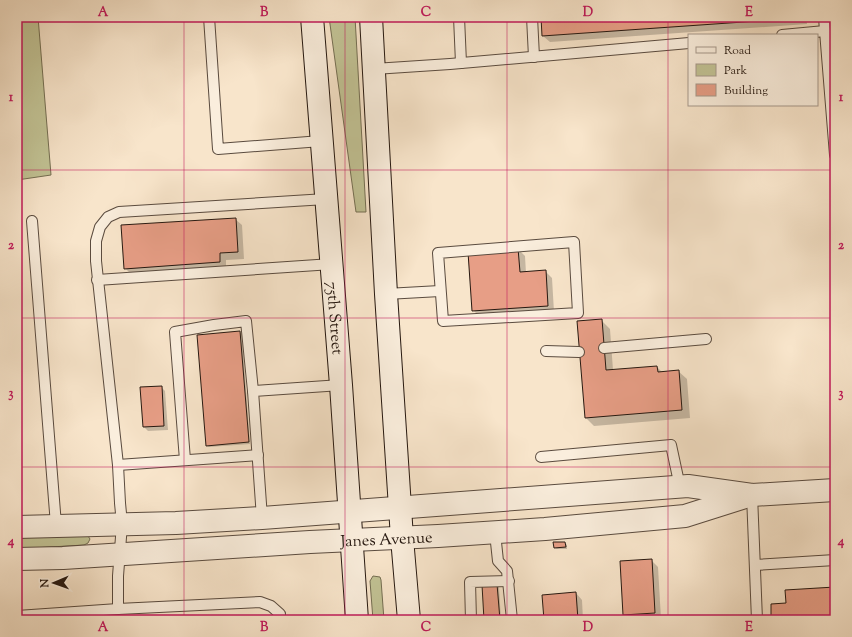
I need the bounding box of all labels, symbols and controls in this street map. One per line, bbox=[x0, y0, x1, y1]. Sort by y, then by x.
text: A bbox=[98, 4, 109, 22]
text: B bbox=[260, 4, 269, 22]
text: C bbox=[421, 4, 431, 22]
text: D bbox=[583, 4, 593, 22]
text: E bbox=[745, 4, 753, 22]
legend bbox=[688, 34, 818, 106]
text: Road bbox=[724, 42, 751, 60]
text: Park bbox=[724, 62, 747, 80]
text: Building bbox=[724, 82, 768, 100]
text: 1 bbox=[9, 89, 14, 107]
text: 1 bbox=[839, 89, 844, 107]
text: 2 bbox=[8, 237, 15, 255]
text: 2 bbox=[838, 237, 845, 255]
street label: 75th Street bbox=[319, 281, 348, 356]
text: 3 bbox=[8, 385, 14, 403]
text: 3 bbox=[838, 385, 844, 403]
street label: Janes Avenue bbox=[339, 527, 433, 555]
text: 4 bbox=[7, 533, 15, 551]
text: 4 bbox=[837, 533, 845, 551]
north arrow bbox=[34, 563, 74, 603]
text: N bbox=[37, 578, 53, 589]
text: A bbox=[98, 619, 109, 637]
text: B bbox=[260, 619, 269, 637]
text: C bbox=[421, 619, 431, 637]
text: D bbox=[583, 619, 593, 637]
text: E bbox=[745, 619, 753, 637]

